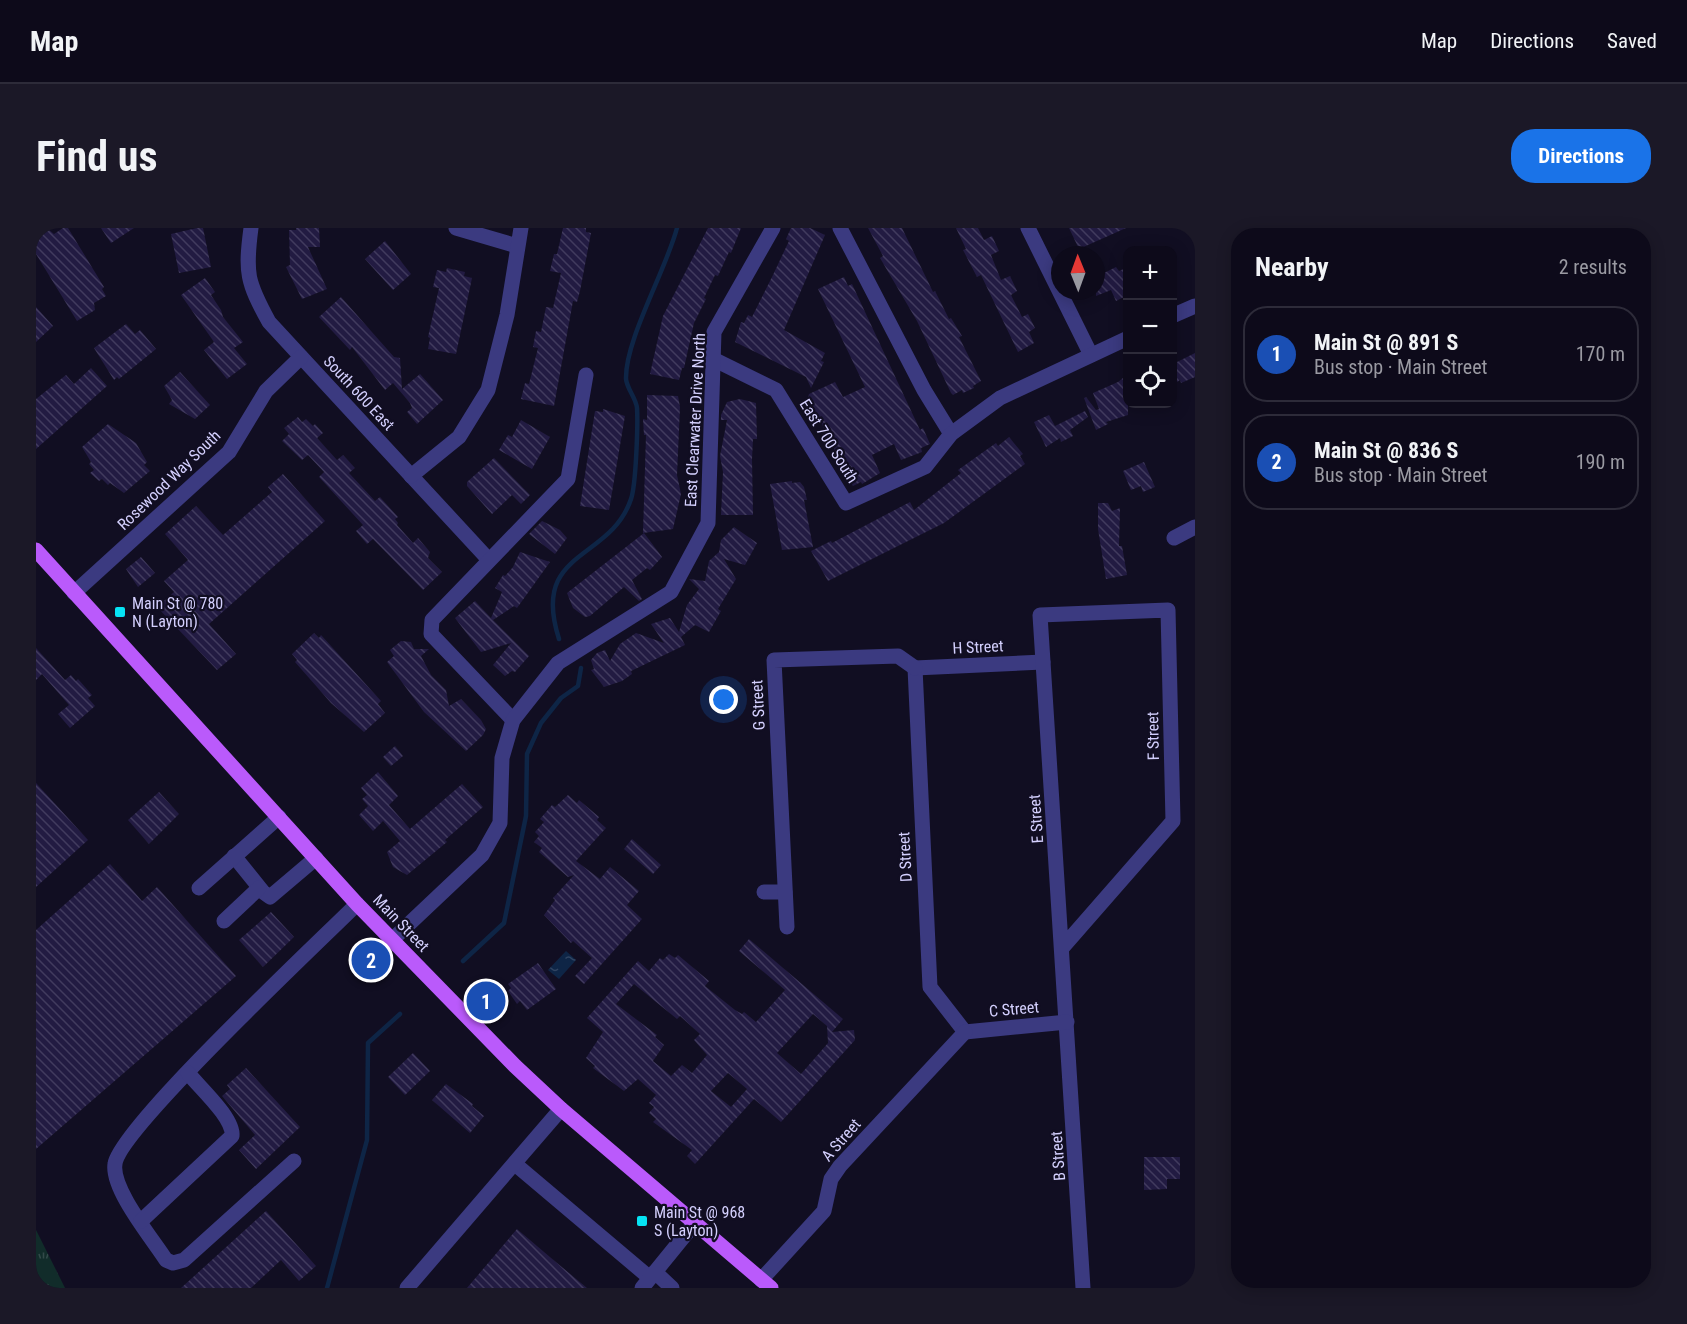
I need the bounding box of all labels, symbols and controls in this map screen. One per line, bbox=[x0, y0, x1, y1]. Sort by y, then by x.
text: Map bbox=[30, 25, 78, 58]
text: Map bbox=[1421, 29, 1457, 53]
text: Directions bbox=[1490, 29, 1574, 53]
text: Saved bbox=[1607, 29, 1657, 53]
button: Directions bbox=[1511, 129, 1651, 183]
text: Find us bbox=[36, 132, 157, 181]
north arrow bbox=[1051, 246, 1105, 300]
map controls bbox=[1123, 246, 1177, 408]
button: + bbox=[1123, 246, 1177, 300]
text: Nearby bbox=[1255, 252, 1329, 282]
text: 2 results bbox=[1559, 255, 1627, 279]
button: − bbox=[1123, 300, 1177, 354]
text: Main St @ 891 S bbox=[1314, 330, 1458, 355]
street label: East Clearwater Drive North bbox=[681, 332, 709, 508]
text: 1 bbox=[1271, 342, 1282, 366]
text: 170 m bbox=[1576, 342, 1625, 366]
street label: South 600 East bbox=[320, 352, 399, 434]
button: locate bbox=[1123, 354, 1177, 408]
text: Bus stop · Main Street bbox=[1314, 355, 1488, 379]
street label: East 700 South bbox=[796, 396, 862, 486]
street label: Rosewood Way South bbox=[114, 426, 224, 534]
text: Main St @ 836 S bbox=[1314, 438, 1458, 463]
text: 2 bbox=[1271, 450, 1282, 474]
text: 190 m bbox=[1576, 450, 1625, 474]
text: Bus stop · Main Street bbox=[1314, 463, 1488, 487]
place label: Main St @ 780 N (Layton) bbox=[132, 594, 223, 631]
marker: Main St @ 780 N (Layton) bbox=[113, 605, 127, 619]
street label: H Street bbox=[952, 636, 1004, 658]
street label: G Street bbox=[747, 679, 769, 731]
your location bbox=[709, 685, 738, 714]
street label: F Street bbox=[1143, 711, 1163, 761]
street label: E Street bbox=[1025, 794, 1047, 844]
street label: D Street bbox=[894, 831, 916, 883]
street label: Main Street bbox=[369, 890, 433, 956]
pin: 2 bbox=[352, 938, 390, 982]
pin: 1 bbox=[466, 978, 506, 1024]
street label: C Street bbox=[988, 997, 1040, 1021]
street label: A Street bbox=[817, 1115, 865, 1165]
street label: B Street bbox=[1047, 1130, 1069, 1182]
place label: Main St @ 968 S (Layton) bbox=[654, 1203, 745, 1240]
marker: Main St @ 968 S (Layton) bbox=[635, 1214, 649, 1228]

